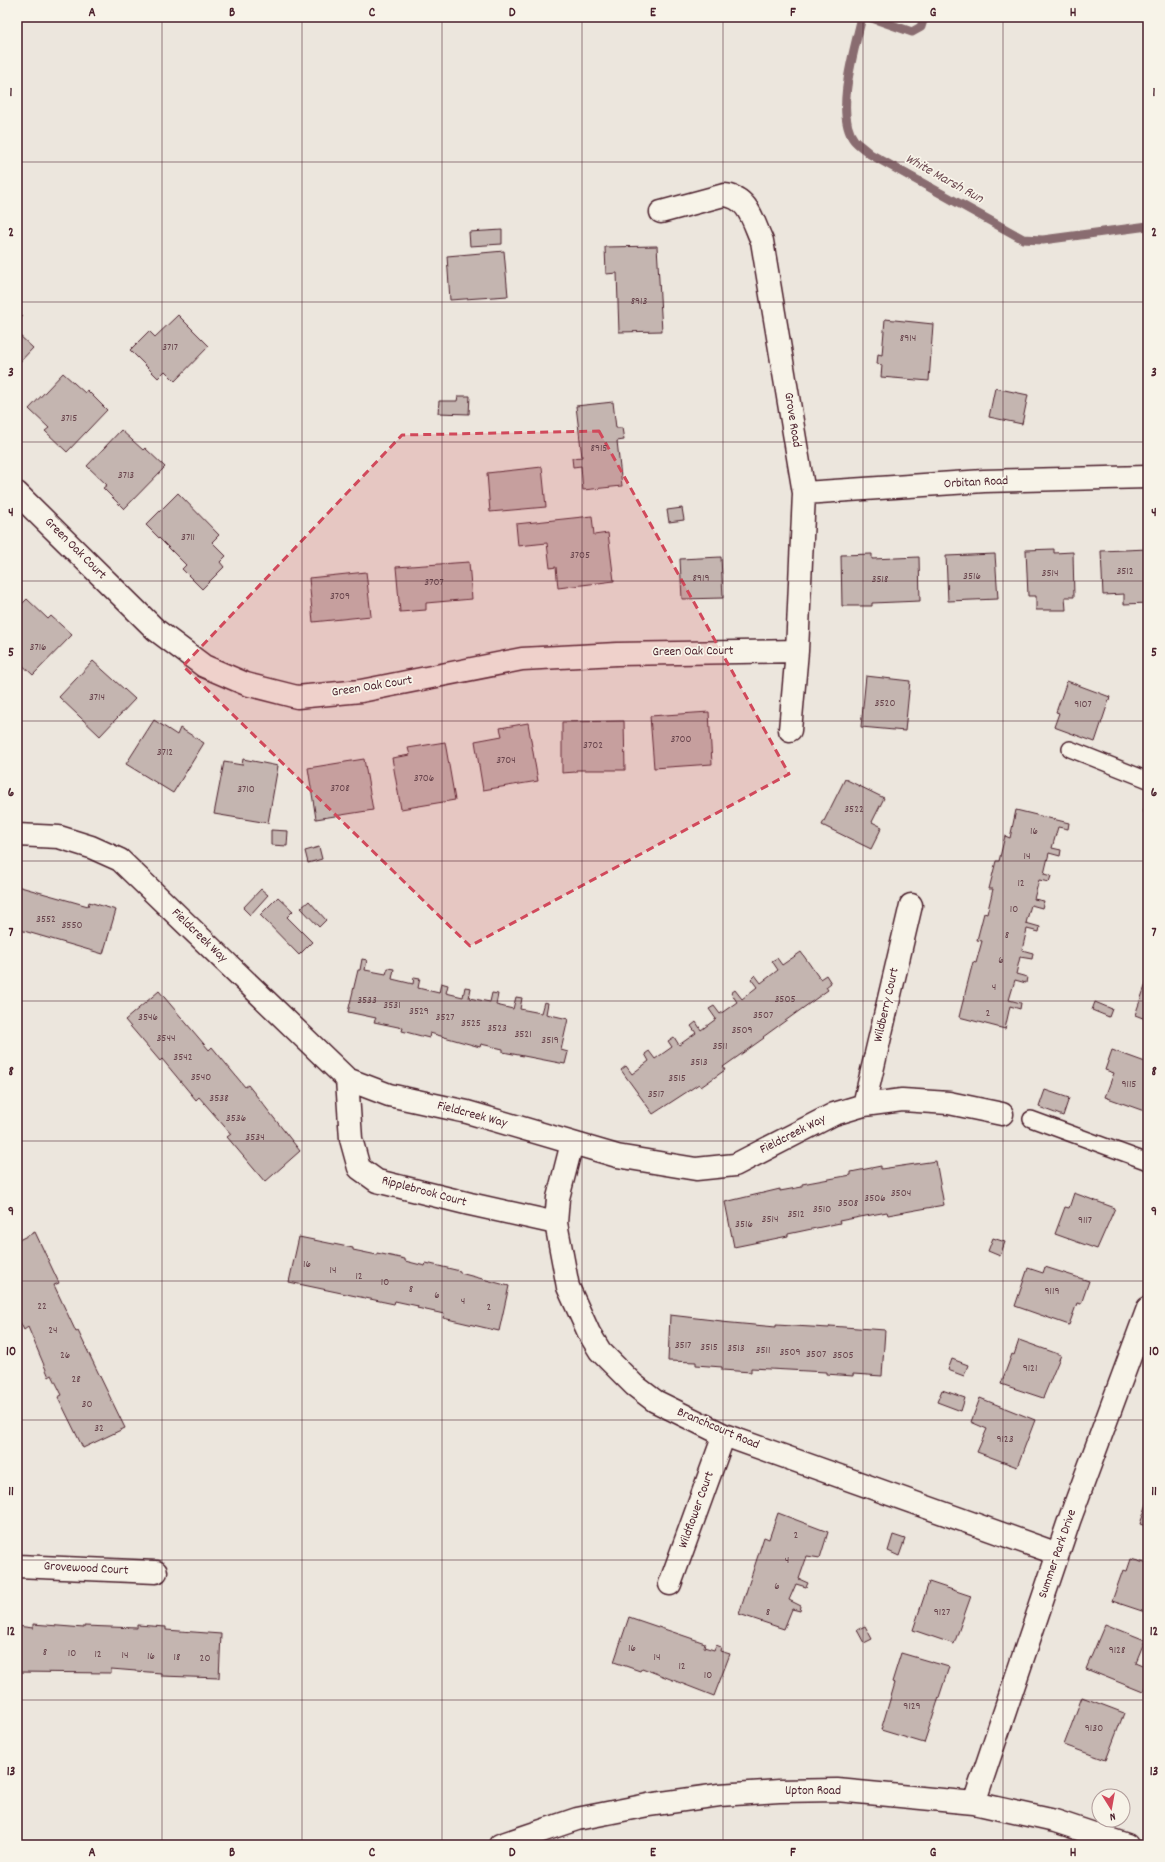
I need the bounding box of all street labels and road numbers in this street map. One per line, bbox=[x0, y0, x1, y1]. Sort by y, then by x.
street label: Grove Road bbox=[778, 391, 806, 449]
street label: Orbitan Road bbox=[943, 472, 1009, 494]
street label: Green Oak Court bbox=[40, 514, 111, 585]
street label: Green Oak Court bbox=[652, 642, 734, 662]
street label: Green Oak Court bbox=[330, 671, 414, 703]
street label: Fieldcreek Way bbox=[167, 904, 232, 968]
street label: Wildberry Court bbox=[869, 966, 905, 1044]
street label: Fieldcreek Way bbox=[435, 1097, 510, 1134]
street label: Fieldcreek Way bbox=[757, 1110, 830, 1160]
street label: Ripplebrook Court bbox=[379, 1172, 469, 1213]
street label: Branchcourt Road bbox=[674, 1403, 762, 1455]
street label: Wildflower Court bbox=[674, 1469, 720, 1551]
street label: Summer Park Drive bbox=[1034, 1507, 1082, 1601]
street label: Grovewood Court bbox=[43, 1557, 129, 1581]
street label: Upton Road bbox=[785, 1782, 841, 1801]

